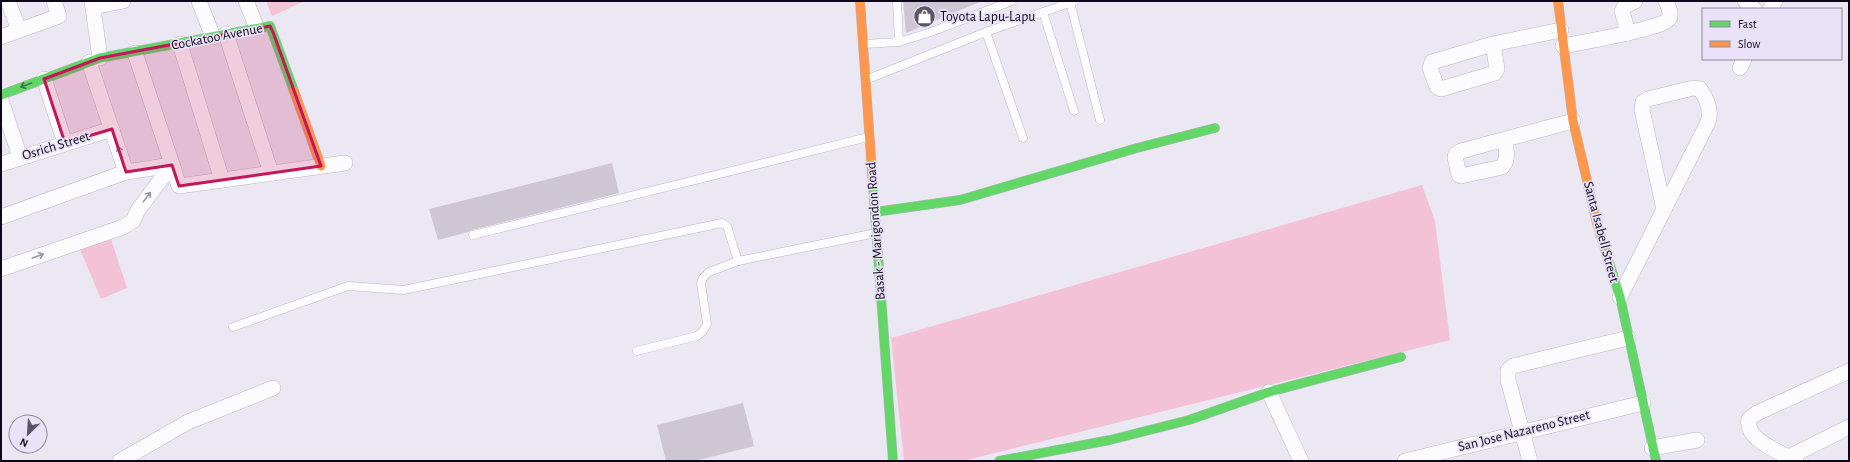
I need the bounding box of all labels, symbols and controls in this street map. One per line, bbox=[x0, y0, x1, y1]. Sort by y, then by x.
shop icon: Toyota Lapu-Lapu bbox=[912, 4, 938, 30]
legend bbox=[1702, 8, 1842, 60]
place label: Toyota Lapu-Lapu bbox=[940, 10, 1036, 24]
text: Fast bbox=[1738, 18, 1757, 30]
street label: Cockatoo Avenue bbox=[170, 21, 264, 53]
text: Slow bbox=[1738, 38, 1760, 50]
one-way arrow bbox=[21, 82, 33, 90]
street label: Osrich Street bbox=[21, 129, 92, 163]
one-way arrow bbox=[115, 146, 123, 158]
street label: Basak - Marigondon Road bbox=[864, 162, 888, 300]
street label: Santa Isabell Street bbox=[1581, 180, 1621, 285]
one-way arrow bbox=[143, 191, 152, 202]
one-way arrow bbox=[31, 252, 43, 260]
street label: San Jose Nazareno Street bbox=[1457, 408, 1592, 454]
north arrow bbox=[8, 414, 48, 454]
text: N bbox=[18, 436, 30, 449]

